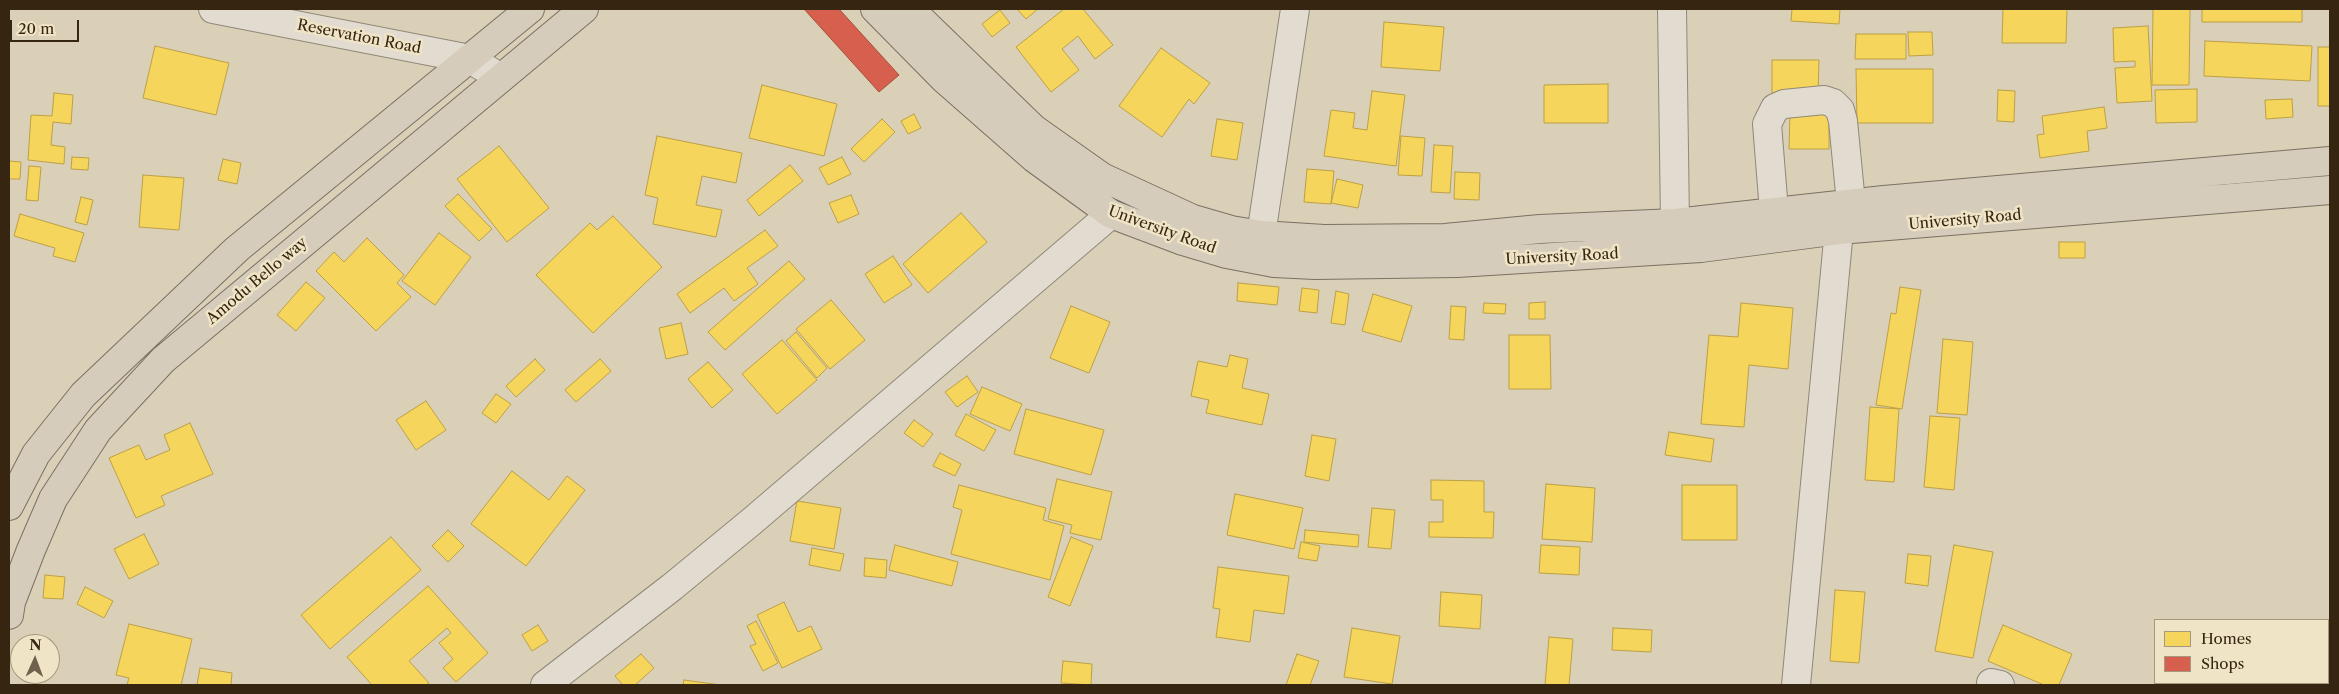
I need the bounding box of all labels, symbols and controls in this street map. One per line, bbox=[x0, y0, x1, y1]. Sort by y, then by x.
scale bar bbox=[12, 10, 81, 42]
street label: Reservation Road bbox=[296, 16, 422, 58]
text: 20 m bbox=[18, 19, 54, 38]
street label: University Road bbox=[1106, 202, 1218, 258]
street label: University Road bbox=[1908, 206, 2022, 234]
street label: Amodu Bello way bbox=[203, 234, 311, 328]
street label: University Road bbox=[1505, 245, 1619, 269]
legend bbox=[2154, 619, 2329, 684]
text: Homes bbox=[2201, 629, 2252, 648]
north arrow bbox=[10, 634, 60, 684]
text: N bbox=[29, 636, 42, 654]
text: Shops bbox=[2201, 654, 2244, 673]

